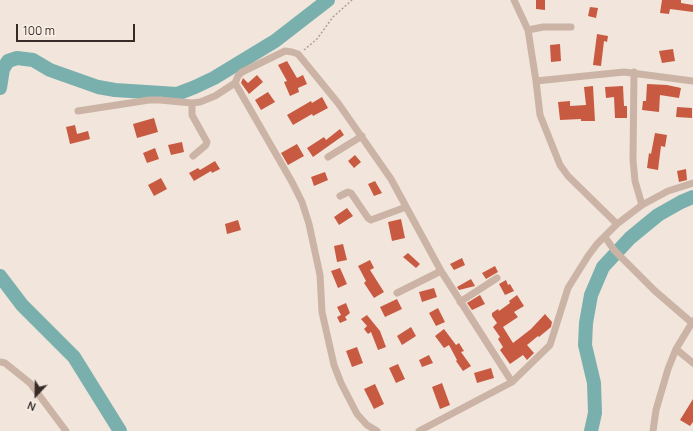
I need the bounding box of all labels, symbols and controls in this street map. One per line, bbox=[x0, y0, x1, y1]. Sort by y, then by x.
scale bar bbox=[18, 16, 137, 42]
text: 100 m bbox=[23, 22, 55, 39]
north arrow bbox=[16, 375, 56, 415]
text: N bbox=[25, 398, 38, 415]

